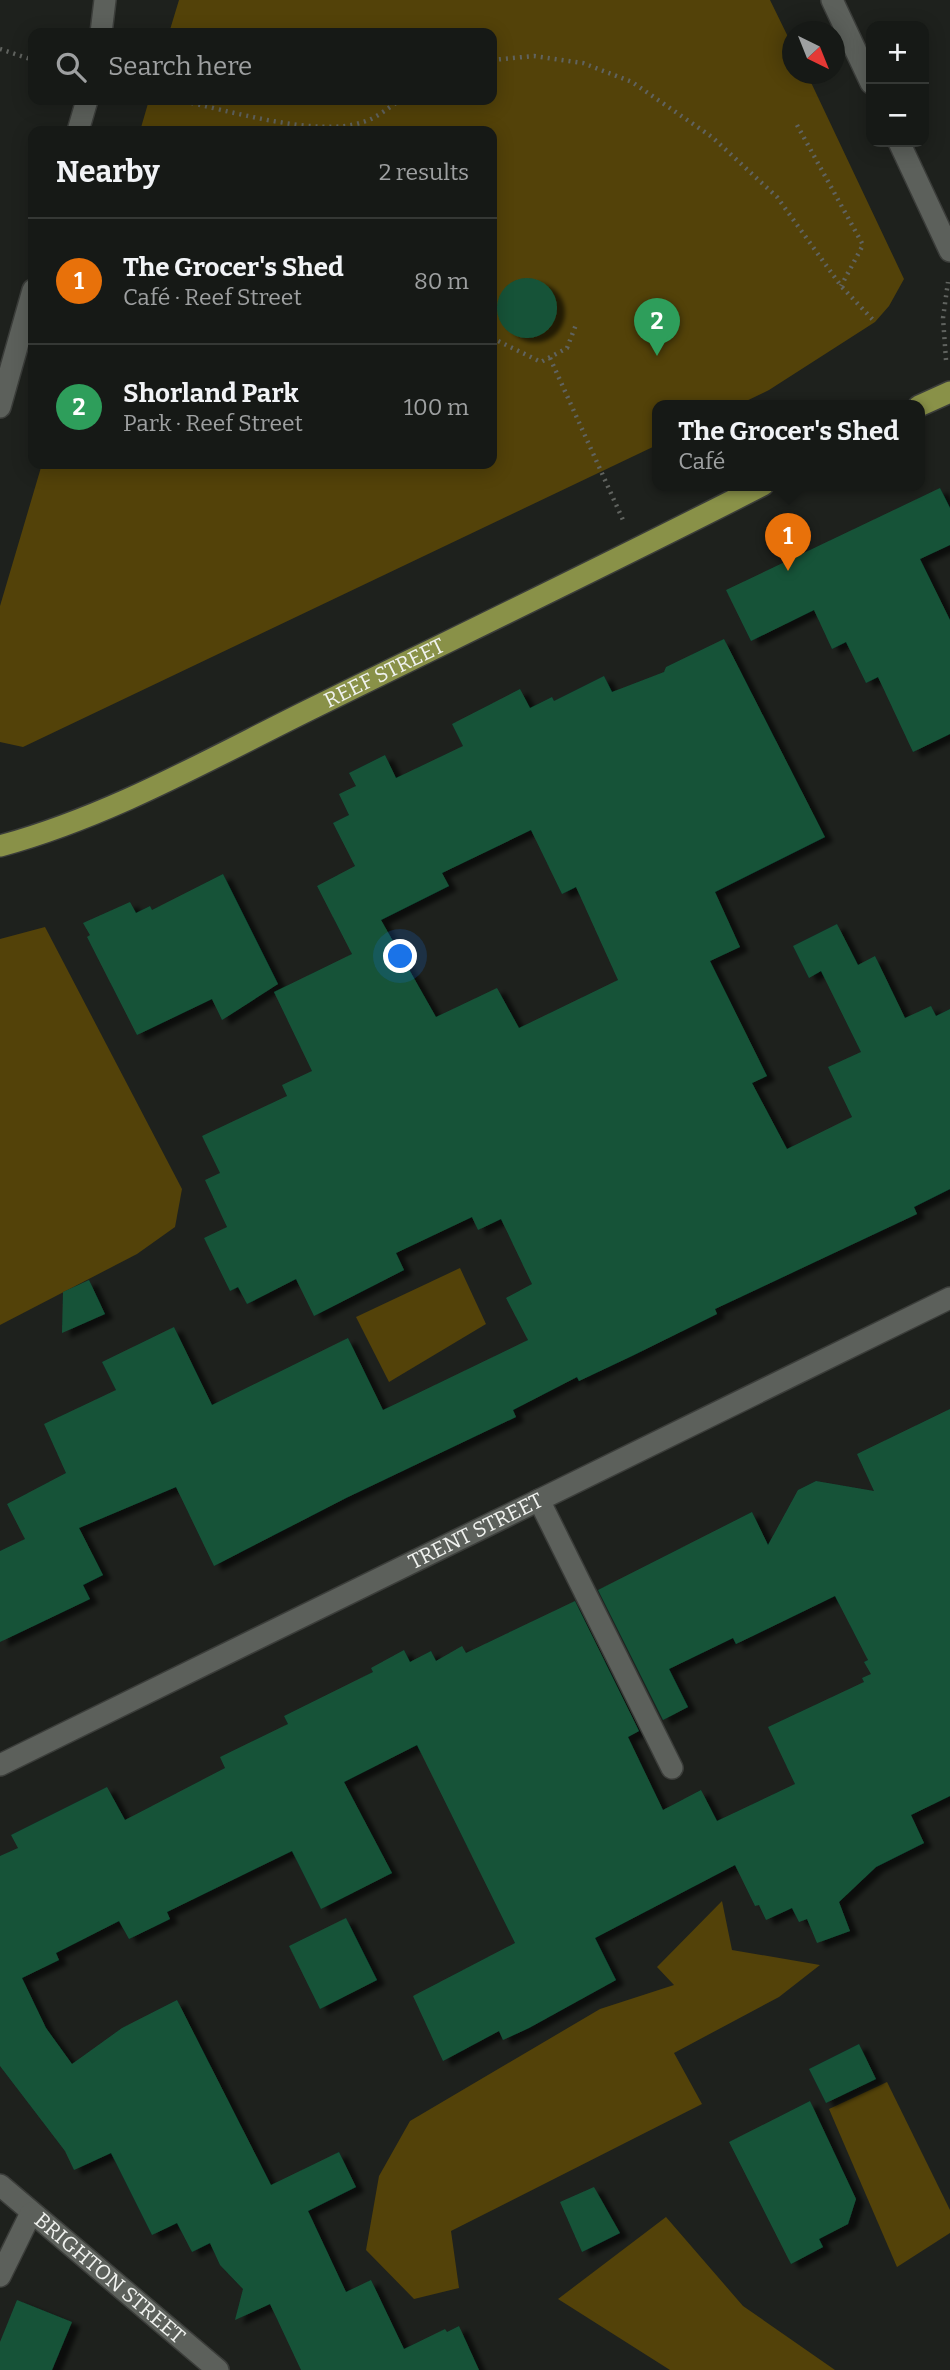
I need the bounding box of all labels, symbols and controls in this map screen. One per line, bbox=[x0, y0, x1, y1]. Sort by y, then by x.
north arrow bbox=[782, 21, 845, 84]
map controls bbox=[866, 21, 929, 147]
button: + bbox=[866, 21, 929, 84]
search box bbox=[28, 28, 497, 105]
icon: search bbox=[52, 48, 90, 86]
text: Search here bbox=[108, 51, 252, 82]
button: − bbox=[866, 84, 929, 147]
text: Nearby bbox=[56, 154, 160, 190]
text: 2 results bbox=[379, 158, 469, 186]
text: The Grocer's Shed bbox=[123, 252, 344, 283]
text: 1 bbox=[74, 267, 84, 295]
text: 80 m bbox=[414, 267, 469, 295]
text: Café · Reef Street bbox=[123, 283, 302, 311]
pin: 2 bbox=[634, 298, 680, 356]
text: Shorland Park bbox=[123, 378, 299, 409]
text: 2 bbox=[73, 393, 85, 421]
text: 100 m bbox=[404, 393, 469, 421]
popup bbox=[652, 400, 925, 491]
text: Park · Reef Street bbox=[123, 409, 303, 437]
text: The Grocer's Shed bbox=[678, 416, 899, 447]
text: Café bbox=[678, 447, 725, 475]
pin: 1 bbox=[765, 513, 811, 571]
street label: REEF STREET bbox=[320, 632, 449, 714]
your location bbox=[383, 939, 417, 973]
street label: TRENT STREET bbox=[404, 1487, 547, 1575]
street label: BRIGHTON STREET bbox=[29, 2207, 190, 2349]

